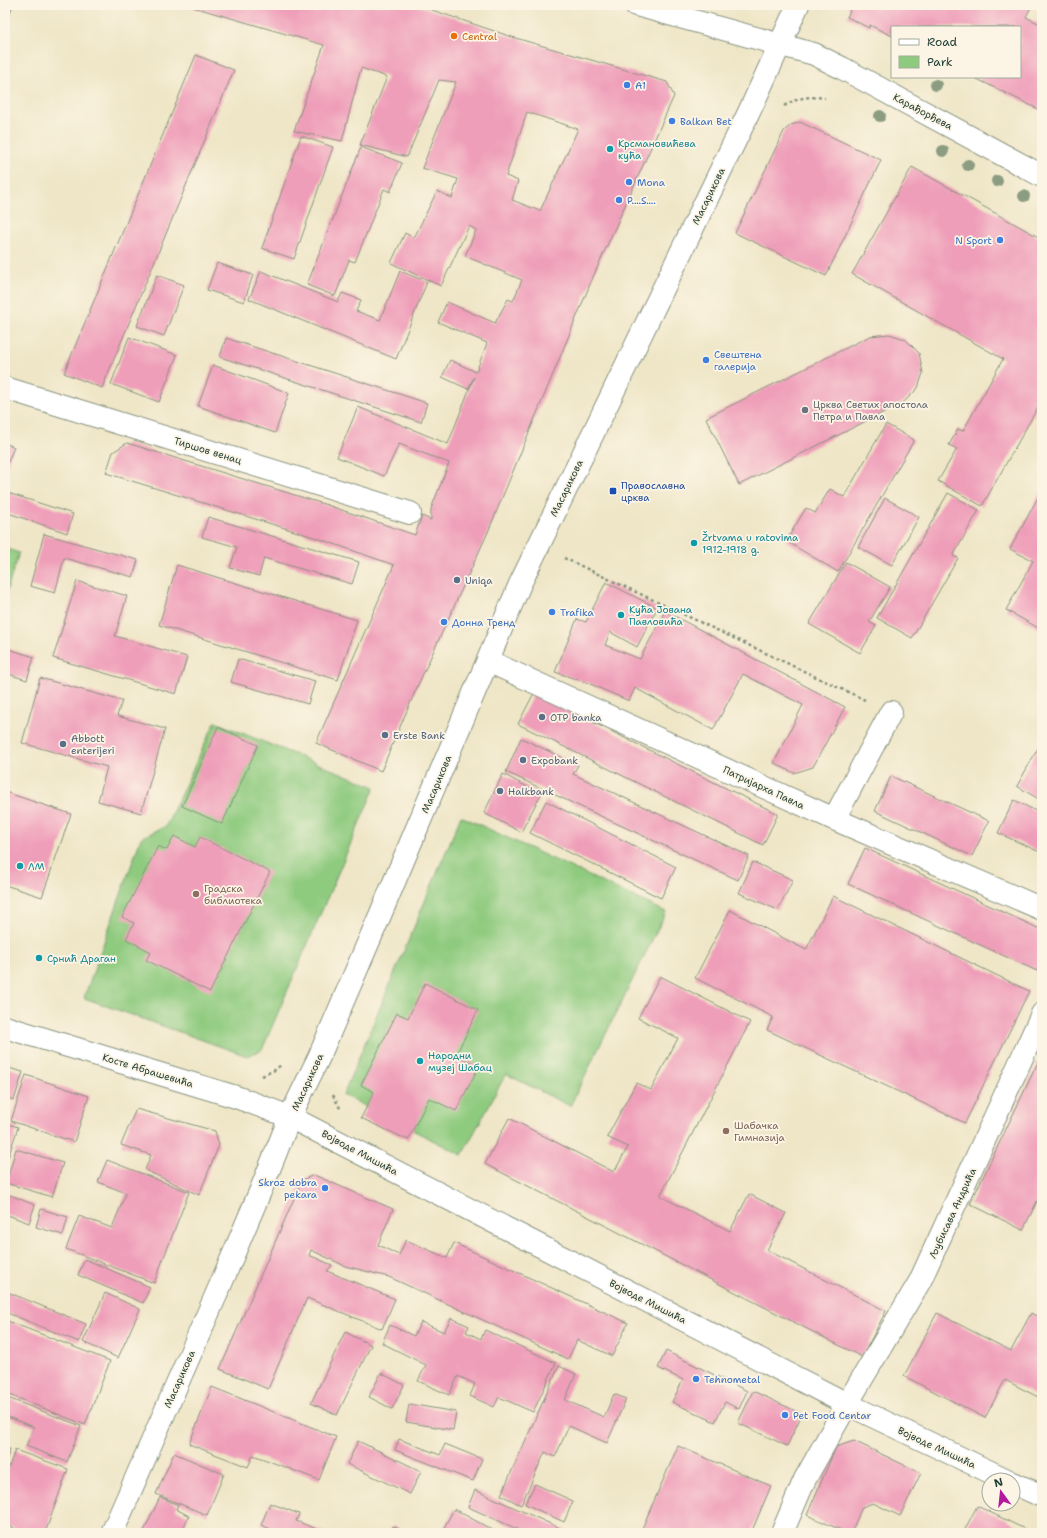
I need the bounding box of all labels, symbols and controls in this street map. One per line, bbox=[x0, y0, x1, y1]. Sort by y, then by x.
legend bbox=[891, 26, 1021, 78]
place label: Central bbox=[462, 30, 497, 43]
marker: Central bbox=[449, 31, 459, 41]
text: Road bbox=[927, 34, 958, 50]
text: Park bbox=[927, 54, 953, 70]
place label: A1 bbox=[635, 79, 646, 92]
marker: A1 bbox=[622, 80, 632, 90]
street label: Карађорђева bbox=[891, 90, 955, 133]
place label: Balkan Bet bbox=[680, 115, 732, 128]
marker: Balkan Bet bbox=[667, 116, 677, 126]
place label: Крсмановићева кућа bbox=[618, 137, 697, 162]
marker: Крсмановићева кућа bbox=[605, 144, 615, 154]
street label: Масарикова bbox=[689, 165, 728, 227]
place label: Mona bbox=[637, 176, 666, 189]
marker: Mona bbox=[624, 177, 634, 187]
place label: P....S.... bbox=[627, 194, 656, 207]
marker: P....S.... bbox=[614, 195, 624, 205]
place label: N Sport bbox=[955, 234, 992, 247]
marker: N Sport bbox=[995, 235, 1005, 245]
place label: Свештена галерија bbox=[714, 348, 763, 373]
marker: Свештена галерија bbox=[701, 355, 711, 365]
place label: Црква Светих апостола Петра и Павла bbox=[813, 398, 929, 423]
marker: Црква Светих апостола Петра и Павла bbox=[800, 405, 810, 415]
street label: Тиршов венац bbox=[172, 434, 243, 467]
street label: Масарикова bbox=[547, 457, 586, 519]
place label: Православна црква bbox=[621, 479, 686, 504]
marker: Православна црква bbox=[608, 486, 618, 496]
place label: Žrtvama u ratovima 1912-1918 g. bbox=[702, 531, 799, 556]
marker: Žrtvama u ratovima 1912-1918 g. bbox=[689, 538, 699, 548]
place label: Uniqa bbox=[465, 574, 493, 587]
marker: Uniqa bbox=[452, 575, 462, 585]
place label: Кућа Јована Павловића bbox=[629, 603, 693, 628]
place label: Trafika bbox=[560, 606, 594, 619]
marker: Trafika bbox=[547, 607, 557, 617]
marker: Кућа Јована Павловића bbox=[616, 610, 626, 620]
place label: Донна Тренд bbox=[452, 616, 516, 629]
marker: Донна Тренд bbox=[439, 617, 449, 627]
place label: OTP banka bbox=[550, 711, 602, 724]
marker: OTP banka bbox=[537, 712, 547, 722]
place label: Erste Bank bbox=[393, 729, 445, 742]
marker: Erste Bank bbox=[380, 730, 390, 740]
place label: Abbott enterijeri bbox=[71, 732, 115, 757]
marker: Abbott enterijeri bbox=[58, 739, 68, 749]
street label: Масарикова bbox=[418, 753, 455, 815]
place label: Expobank bbox=[531, 754, 578, 767]
marker: Expobank bbox=[518, 755, 528, 765]
street label: Патријарха Павла bbox=[721, 763, 807, 812]
place label: Halkbank bbox=[508, 785, 554, 798]
marker: Halkbank bbox=[495, 786, 505, 796]
place label: ЛМ bbox=[28, 860, 45, 873]
marker: ЛМ bbox=[15, 861, 25, 871]
place label: Градска библиотека bbox=[204, 882, 263, 907]
marker: Градска библиотека bbox=[191, 889, 201, 899]
place label: Срнић Драган bbox=[47, 952, 116, 965]
marker: Срнић Драган bbox=[34, 953, 44, 963]
place label: Народни музеј Шабац bbox=[428, 1049, 492, 1074]
street label: Косте Абрашевића bbox=[101, 1050, 196, 1091]
street label: Масарикова bbox=[289, 1051, 327, 1113]
marker: Народни музеј Шабац bbox=[415, 1056, 425, 1066]
place label: Шабачка Гимназија bbox=[734, 1119, 786, 1144]
marker: Шабачка Гимназија bbox=[721, 1126, 731, 1136]
street label: Војводе Мишића bbox=[319, 1127, 401, 1178]
street label: Љубисава Андрића bbox=[926, 1165, 979, 1260]
place label: Skroz dobra pekara bbox=[258, 1176, 318, 1201]
marker: Skroz dobra pekara bbox=[320, 1183, 330, 1193]
street label: Војводе Мишића bbox=[607, 1276, 689, 1327]
street label: Масарикова bbox=[161, 1348, 198, 1410]
place label: Tehnometal bbox=[704, 1373, 760, 1386]
marker: Tehnometal bbox=[691, 1374, 701, 1384]
place label: Pet Food Centar bbox=[793, 1409, 871, 1422]
marker: Pet Food Centar bbox=[780, 1410, 790, 1420]
street label: Војводе Мишића bbox=[896, 1424, 979, 1472]
north arrow bbox=[981, 1472, 1021, 1512]
text: N bbox=[992, 1474, 1005, 1491]

